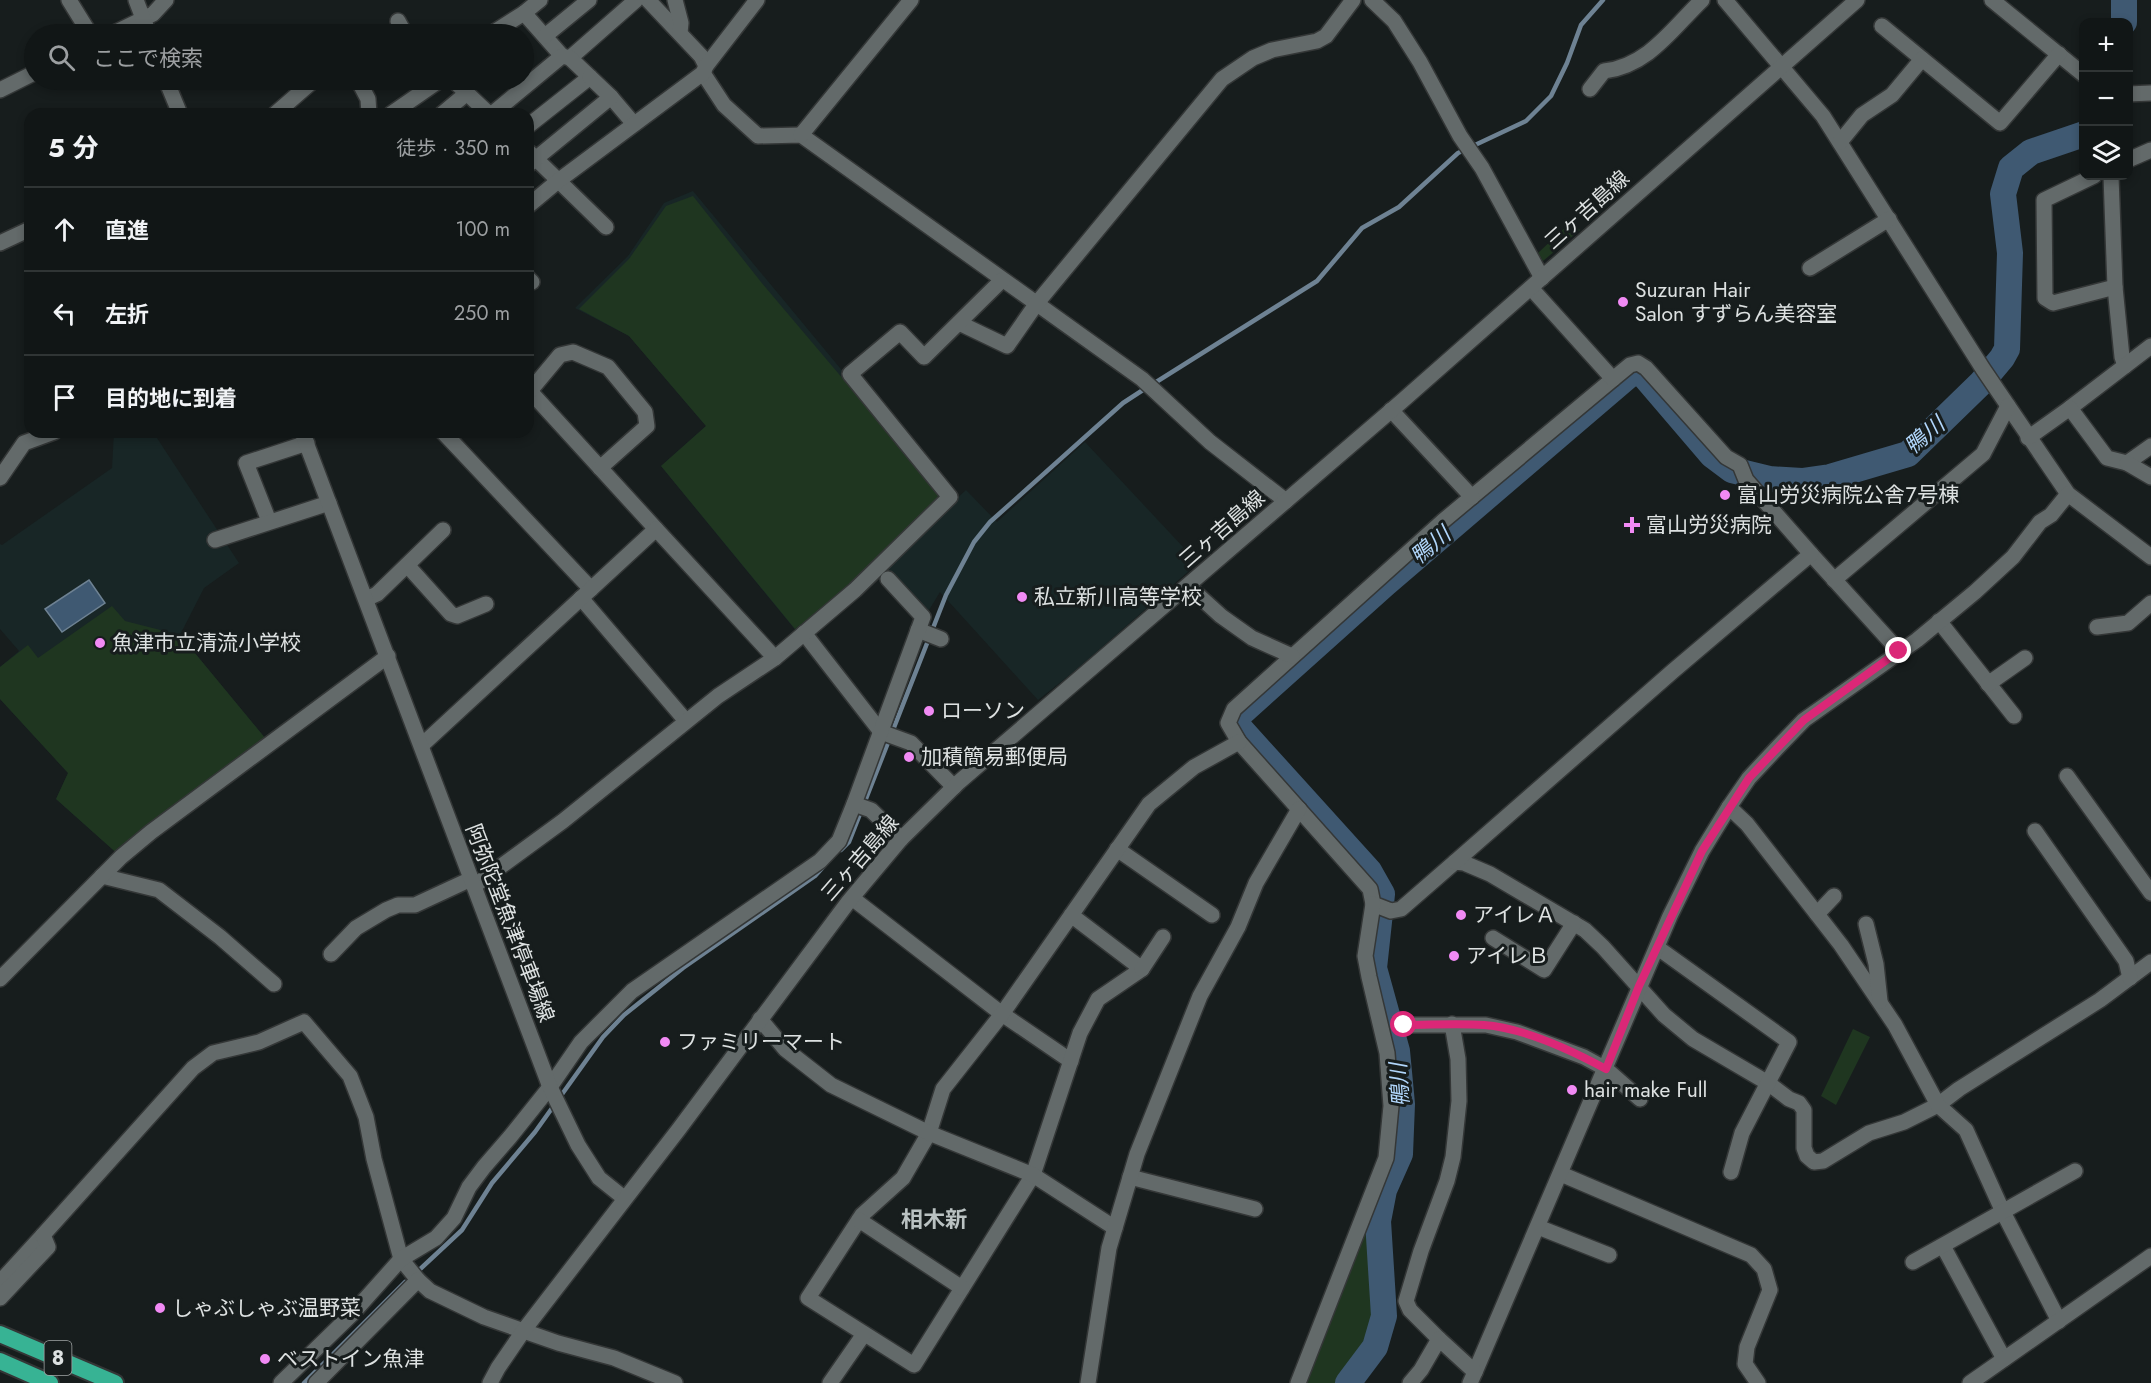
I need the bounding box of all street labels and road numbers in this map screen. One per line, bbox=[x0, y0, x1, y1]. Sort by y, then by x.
street label: 三ヶ吉島線 bbox=[1538, 164, 1636, 256]
street label: 三ヶ吉島線 bbox=[1173, 483, 1271, 575]
street label: 三ヶ吉島線 bbox=[814, 809, 906, 907]
street label: 阿弥陀堂魚津停車場線 bbox=[458, 820, 562, 1026]
road number: 8 bbox=[44, 1341, 72, 1375]

